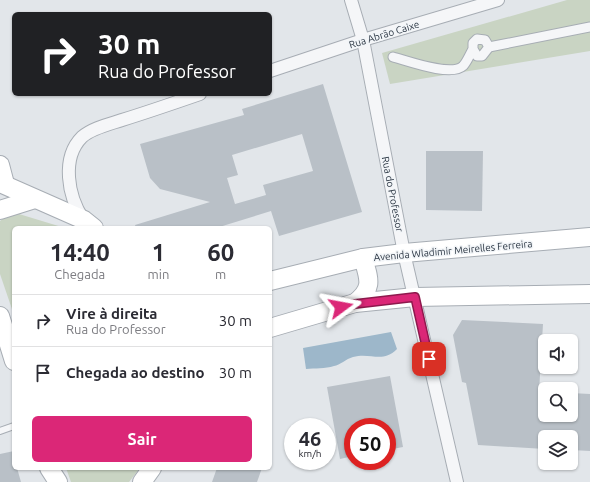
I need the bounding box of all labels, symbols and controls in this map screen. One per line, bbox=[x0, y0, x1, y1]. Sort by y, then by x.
street label: Rua Abrão Caixe bbox=[348, 19, 421, 50]
icon: right bbox=[32, 28, 84, 80]
text: 30 m bbox=[98, 28, 160, 59]
text: Rua do Professor bbox=[98, 61, 236, 81]
street label: Rua do Professor bbox=[380, 155, 405, 233]
street label: Avenida Wladimir Meirelles Ferreira bbox=[373, 238, 533, 263]
text: 14:40 bbox=[50, 239, 110, 266]
text: 1 bbox=[152, 239, 165, 266]
text: 60 bbox=[207, 239, 234, 266]
text: Chegada bbox=[54, 267, 105, 281]
text: min bbox=[148, 267, 169, 281]
text: m bbox=[215, 267, 226, 281]
position arrow bbox=[320, 286, 362, 328]
text: Vire à direita bbox=[66, 305, 158, 322]
icon: right bbox=[32, 310, 54, 332]
text: 30 m bbox=[219, 312, 252, 329]
text: Rua do Professor bbox=[66, 322, 166, 336]
map controls bbox=[538, 334, 578, 470]
button: sound bbox=[538, 334, 578, 374]
pin bbox=[412, 342, 446, 376]
icon: arrive bbox=[418, 348, 440, 370]
icon: arrive bbox=[32, 362, 54, 384]
text: Chegada ao destino bbox=[66, 364, 205, 381]
text: 30 m bbox=[219, 364, 252, 381]
button: search bbox=[538, 382, 578, 422]
button: Sair bbox=[32, 416, 252, 462]
speed limit sign: 50 bbox=[344, 418, 396, 470]
text: 46 bbox=[299, 427, 321, 450]
button: layers bbox=[538, 430, 578, 470]
text: km/h bbox=[298, 448, 322, 459]

